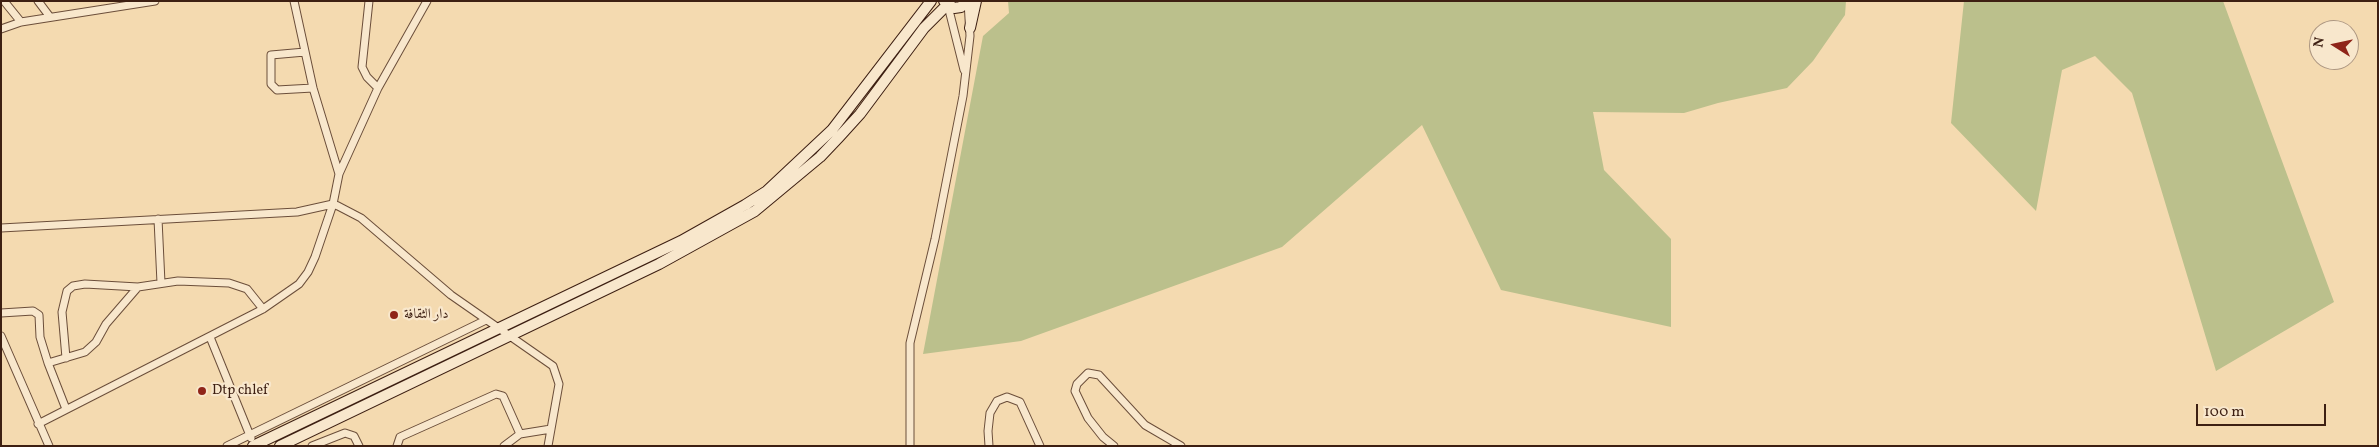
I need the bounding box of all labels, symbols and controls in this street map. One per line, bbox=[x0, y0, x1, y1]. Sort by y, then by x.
north arrow bbox=[2309, 20, 2359, 70]
text: N bbox=[2309, 36, 2330, 49]
place label: دار الثقافة bbox=[404, 307, 449, 323]
marker: دار الثقافة bbox=[388, 309, 400, 321]
place label: Dtp chlef bbox=[212, 383, 268, 399]
marker: Dtp chlef bbox=[196, 385, 208, 397]
scale bar bbox=[2199, 394, 2329, 426]
text: 100 m bbox=[2204, 402, 2244, 423]

